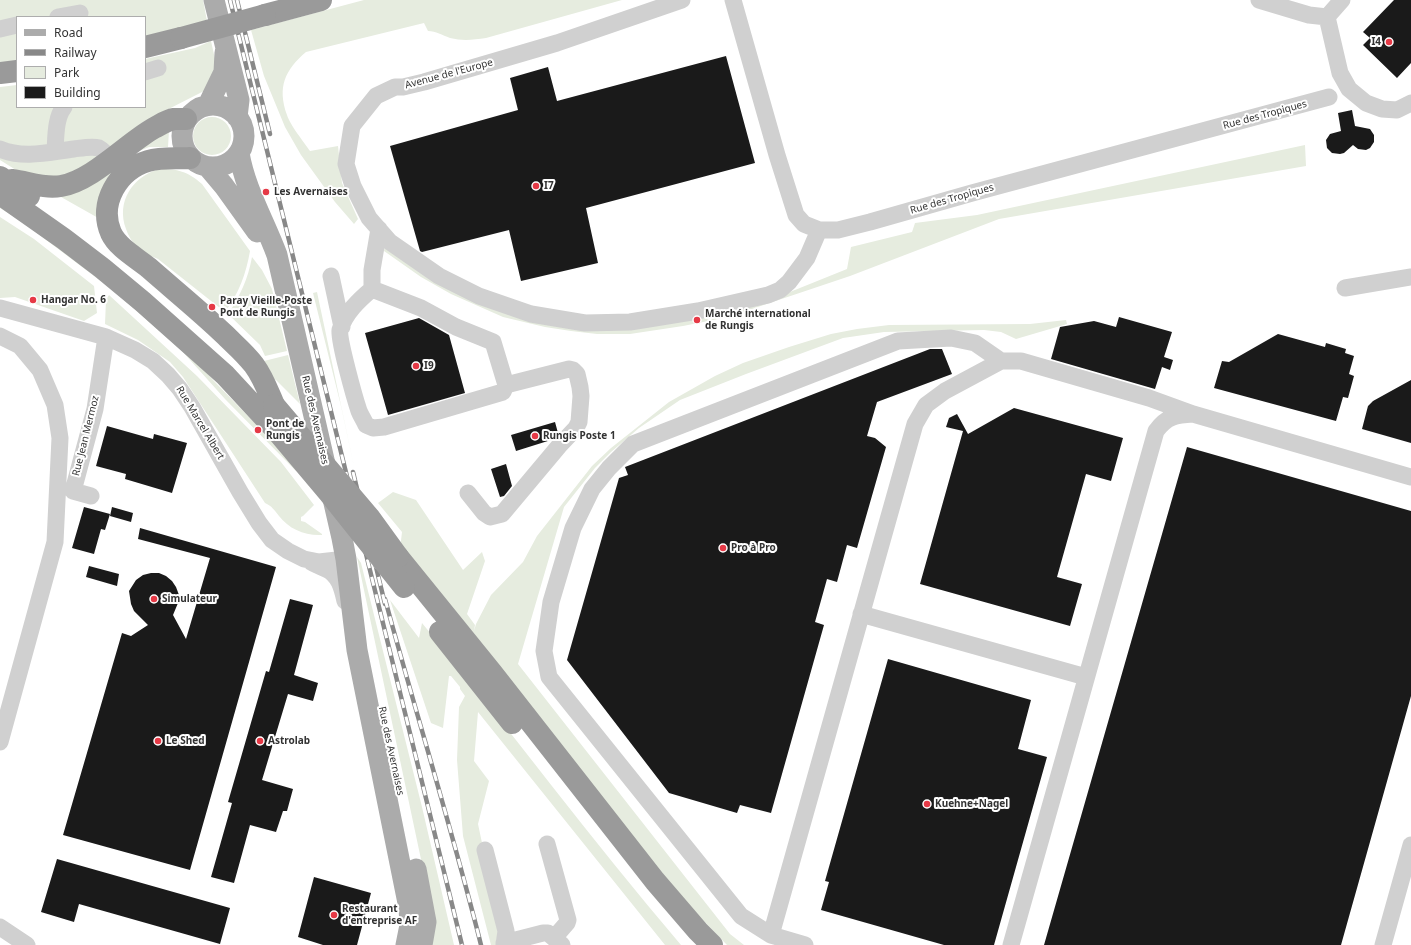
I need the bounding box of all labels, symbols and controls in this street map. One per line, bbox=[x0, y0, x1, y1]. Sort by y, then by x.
legend bbox=[16, 16, 146, 108]
text: Road bbox=[54, 24, 83, 41]
place label: I4 bbox=[1371, 36, 1381, 48]
marker: I4 bbox=[1384, 37, 1394, 47]
text: Railway bbox=[54, 44, 97, 61]
street label: Avenue de l'Europe bbox=[404, 57, 494, 91]
text: Park bbox=[54, 64, 79, 81]
text: Building bbox=[54, 84, 101, 101]
street label: Rue des Tropiques bbox=[1222, 98, 1308, 132]
place label: I7 bbox=[544, 180, 554, 192]
marker: I7 bbox=[531, 181, 541, 191]
street label: Rue des Tropiques bbox=[909, 181, 995, 217]
place label: Les Avernaises bbox=[274, 186, 348, 198]
marker: Les Avernaises bbox=[261, 187, 271, 197]
place label: Hangar No. 6 bbox=[41, 294, 106, 306]
marker: Hangar No. 6 bbox=[28, 295, 38, 305]
place label: Paray Vieille-Poste Pont de Rungis bbox=[220, 295, 312, 318]
marker: Paray Vieille-Poste Pont de Rungis bbox=[207, 302, 217, 312]
place label: Marché international de Rungis bbox=[705, 308, 811, 332]
marker: Marché international de Rungis bbox=[692, 315, 702, 325]
place label: I9 bbox=[424, 360, 434, 372]
marker: I9 bbox=[411, 361, 421, 371]
street label: Rue des Avernaises bbox=[299, 374, 331, 466]
street label: Rue Marcel Albert bbox=[173, 384, 227, 462]
street label: Rue Jean Mermoz bbox=[70, 395, 102, 477]
place label: Pont de Rungis bbox=[266, 418, 304, 442]
marker: Pont de Rungis bbox=[253, 425, 263, 435]
place label: Rungis Poste 1 bbox=[543, 430, 616, 442]
marker: Rungis Poste 1 bbox=[530, 431, 540, 441]
place label: Pro à Pro bbox=[731, 542, 776, 554]
marker: Pro à Pro bbox=[718, 543, 728, 553]
place label: Simulateur bbox=[162, 593, 217, 605]
marker: Simulateur bbox=[149, 594, 159, 604]
street label: Rue des Avernaises bbox=[376, 705, 406, 797]
place label: Le Shed bbox=[166, 735, 204, 747]
place label: Astrolab bbox=[268, 735, 310, 747]
marker: Le Shed bbox=[153, 736, 163, 746]
marker: Astrolab bbox=[255, 736, 265, 746]
place label: Kuehne+Nagel bbox=[935, 798, 1008, 810]
marker: Kuehne+Nagel bbox=[922, 799, 932, 809]
place label: Restaurant d'entreprise AF bbox=[342, 903, 417, 926]
marker: Restaurant d'entreprise AF bbox=[329, 910, 339, 920]

